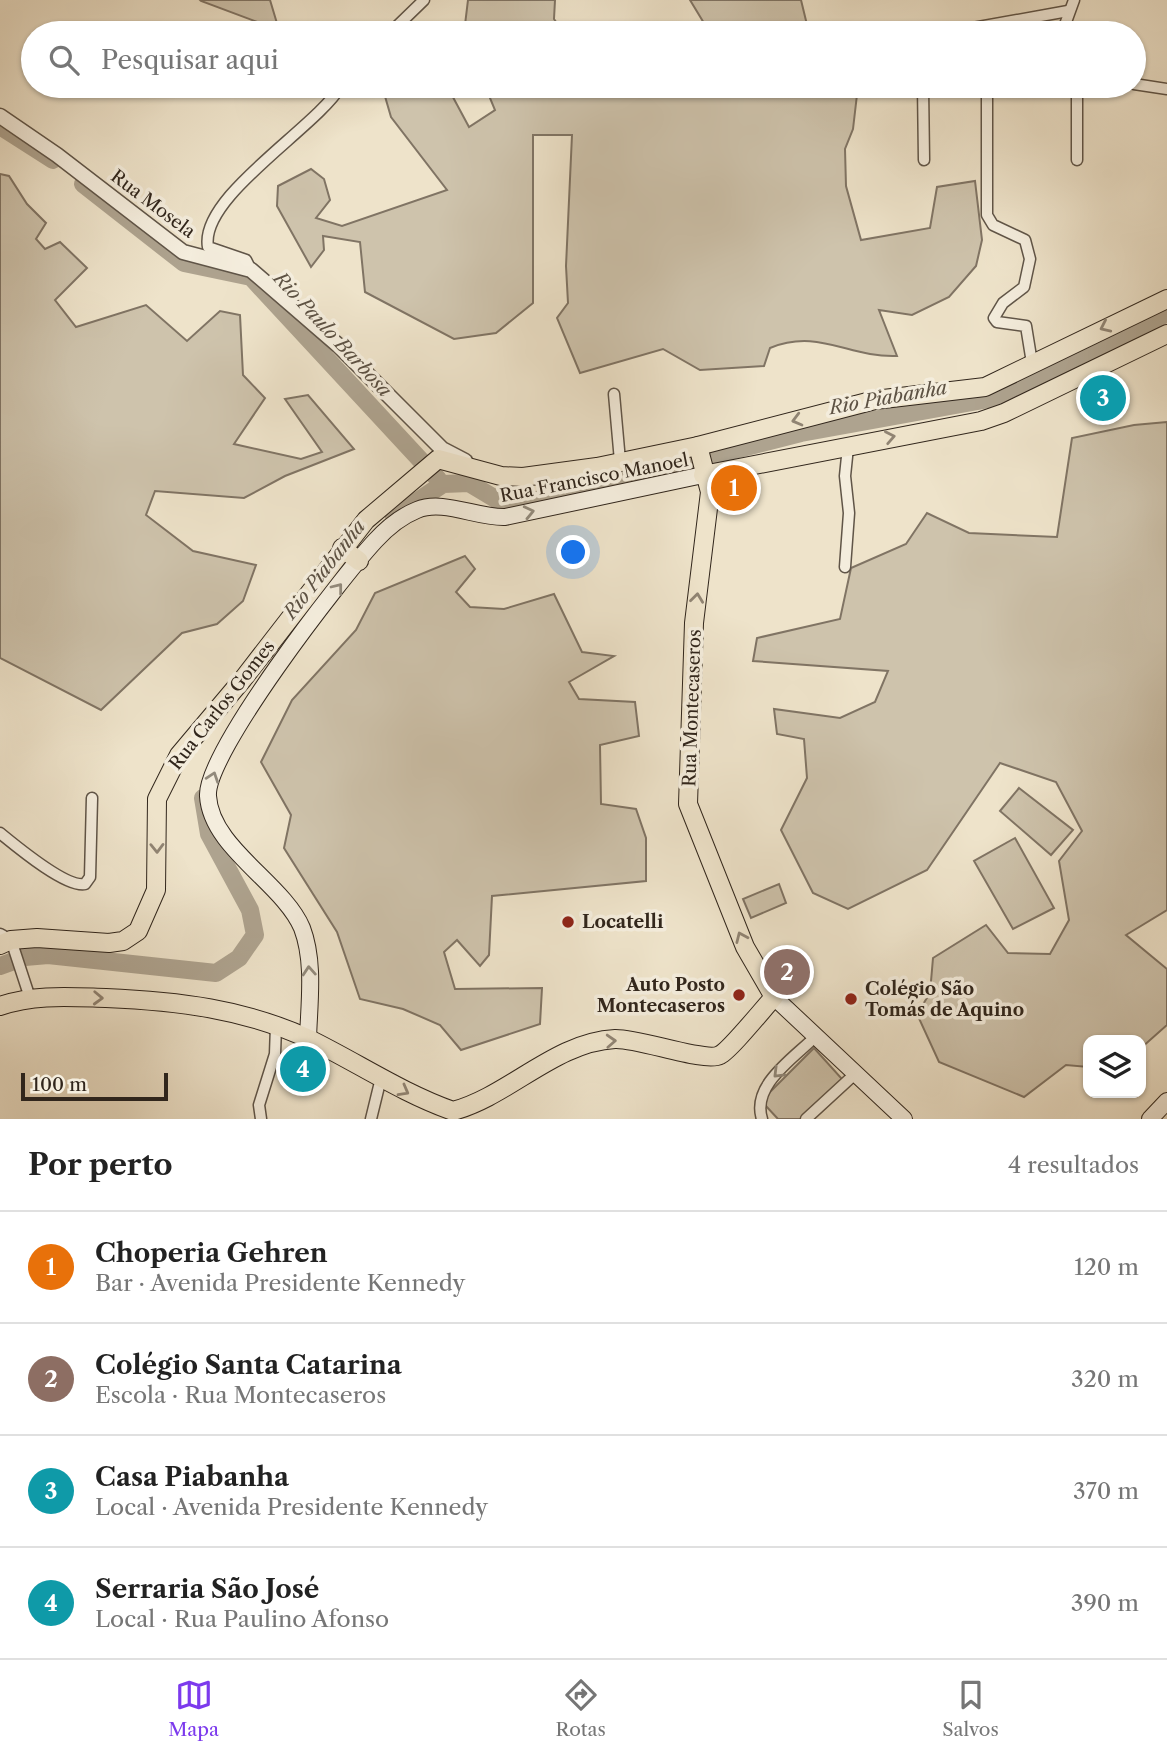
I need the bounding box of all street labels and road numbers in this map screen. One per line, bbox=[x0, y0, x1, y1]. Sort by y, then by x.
street label: Rua Mosela bbox=[106, 165, 200, 243]
street label: Rua Francisco Manoel bbox=[498, 449, 690, 507]
street label: Rua Montecaseros bbox=[678, 629, 706, 787]
street label: Rua Carlos Gomes bbox=[165, 636, 279, 774]

